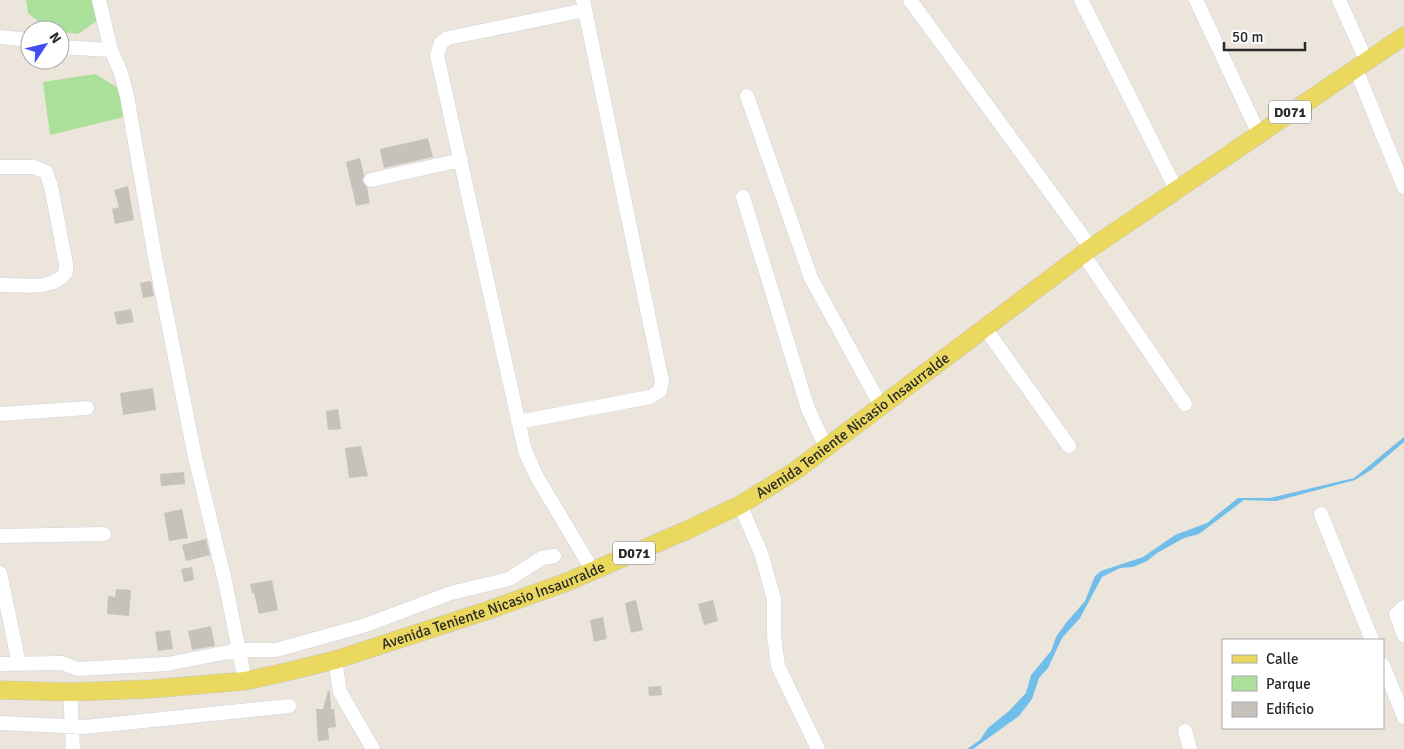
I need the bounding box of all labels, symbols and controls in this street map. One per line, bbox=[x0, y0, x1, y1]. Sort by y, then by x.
north arrow bbox=[20, 20, 70, 70]
scale bar bbox=[1224, 20, 1305, 52]
text: 50 m bbox=[1232, 28, 1263, 46]
text: N bbox=[45, 29, 65, 47]
road number: D071 bbox=[1269, 100, 1311, 124]
street label: Avenida Teniente Nicasio Insaurralde bbox=[752, 349, 953, 502]
road number: D071 bbox=[613, 542, 655, 564]
street label: Avenida Teniente Nicasio Insaurralde bbox=[379, 558, 608, 653]
legend bbox=[1222, 639, 1384, 729]
text: Calle bbox=[1266, 650, 1299, 668]
text: Parque bbox=[1266, 675, 1311, 693]
text: Edificio bbox=[1266, 700, 1314, 718]

